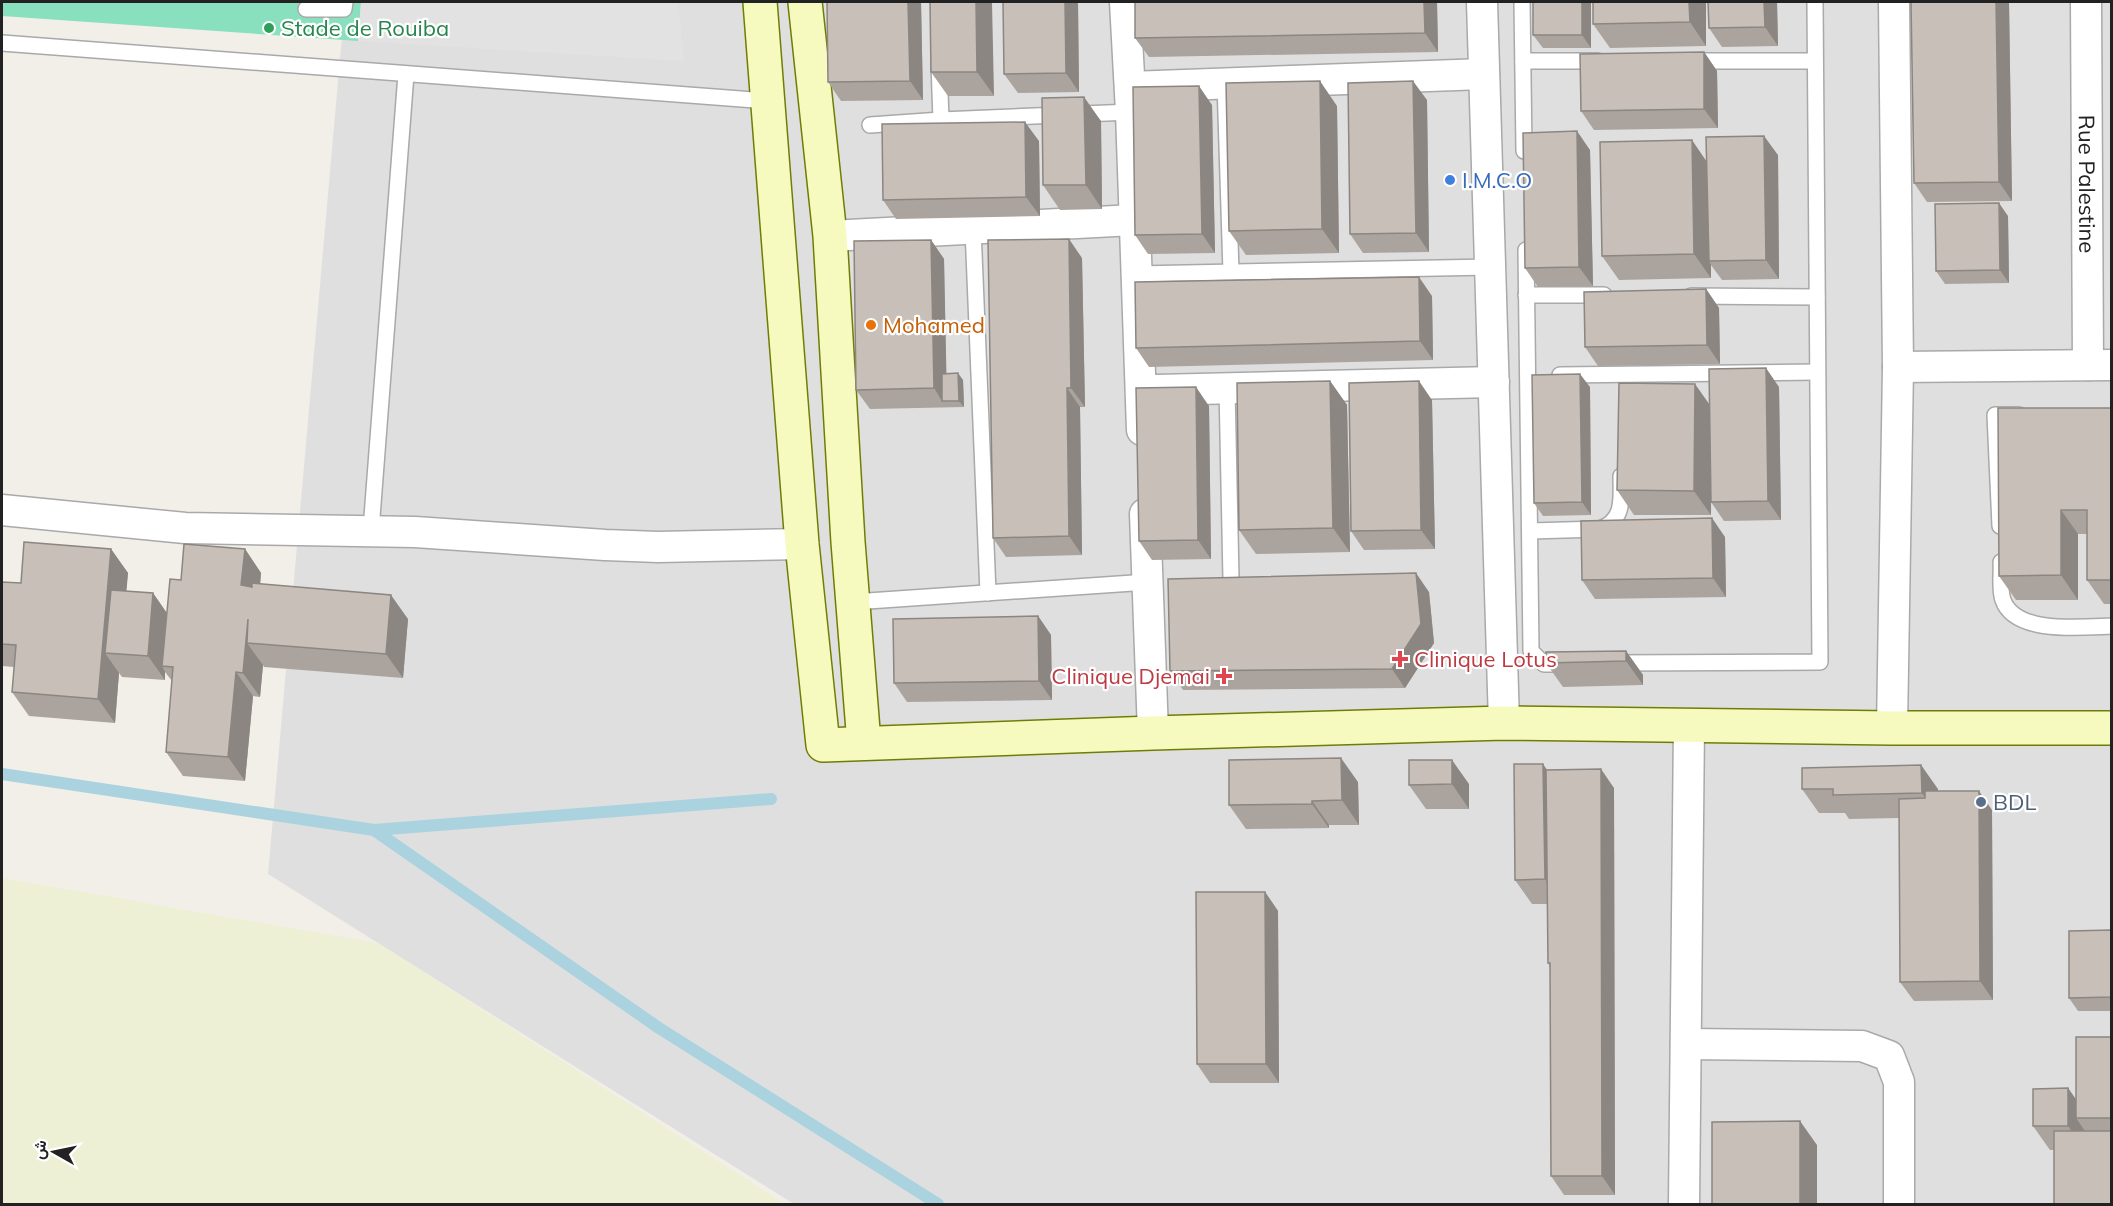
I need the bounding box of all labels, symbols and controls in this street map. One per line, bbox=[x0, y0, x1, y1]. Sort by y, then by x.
place label: Stade de Rouiba bbox=[281, 14, 449, 42]
marker: Stade de Rouiba bbox=[262, 21, 276, 35]
street label: Rue Palestine bbox=[2073, 115, 2101, 253]
place label: I.M.C.O bbox=[1462, 166, 1532, 194]
marker: I.M.C.O bbox=[1443, 173, 1457, 187]
place label: Mohamed bbox=[883, 311, 985, 339]
marker: Mohamed bbox=[864, 318, 878, 332]
place label: Clinique Lotus bbox=[1414, 645, 1557, 673]
marker: Clinique Lotus bbox=[1391, 650, 1409, 668]
place label: Clinique Djemai bbox=[1051, 662, 1210, 690]
marker: Clinique Djemai bbox=[1215, 667, 1233, 685]
place label: BDL bbox=[1993, 788, 2036, 816]
marker: BDL bbox=[1974, 795, 1988, 809]
north arrow bbox=[24, 1122, 84, 1182]
text: ش bbox=[28, 1139, 51, 1161]

